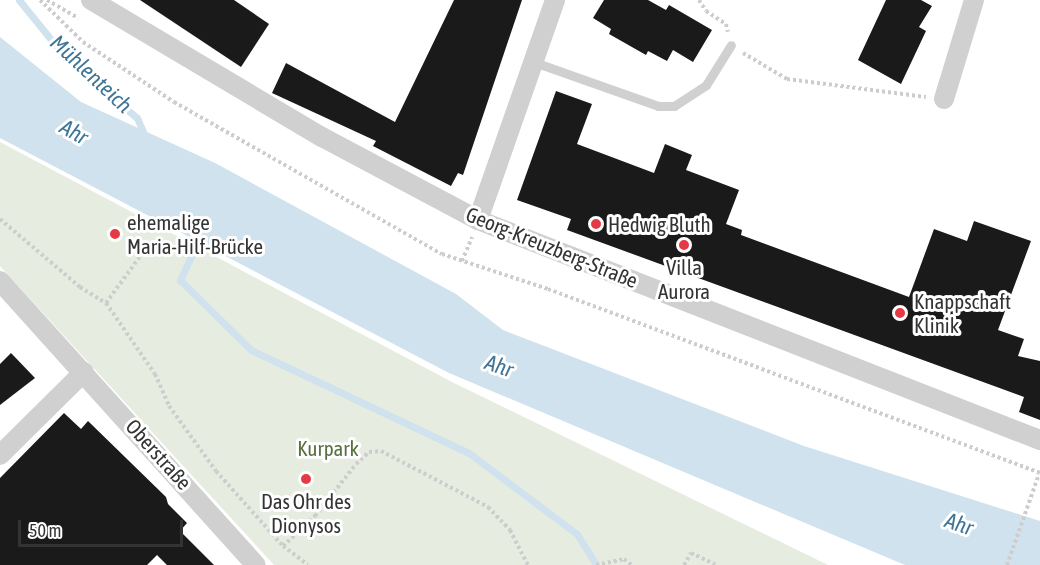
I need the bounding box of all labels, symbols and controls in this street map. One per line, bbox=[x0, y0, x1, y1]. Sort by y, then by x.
water label: Mühlenteich bbox=[45, 30, 137, 118]
water label: Ahr bbox=[55, 114, 93, 150]
street label: Georg-Kreuzberg-Straße bbox=[462, 201, 642, 293]
place label: ehemalige Maria-Hilf-Brücke bbox=[127, 209, 263, 259]
place label: Hedwig Bluth bbox=[608, 211, 711, 237]
marker: Hedwig Bluth bbox=[589, 217, 603, 231]
marker: ehemalige Maria-Hilf-Brücke bbox=[108, 227, 122, 241]
marker: Villa Aurora bbox=[677, 238, 691, 252]
place label: Villa Aurora bbox=[658, 254, 710, 304]
place label: Knappschaft Klinik bbox=[914, 288, 1011, 338]
marker: Knappschaft Klinik bbox=[891, 304, 909, 322]
water label: Ahr bbox=[481, 349, 517, 383]
street label: Oberstraße bbox=[121, 413, 197, 495]
park label: Kurpark bbox=[297, 435, 359, 461]
marker: Das Ohr des Dionysos bbox=[299, 472, 313, 486]
place label: Das Ohr des Dionysos bbox=[261, 488, 351, 538]
water label: Ahr bbox=[941, 507, 977, 541]
scale bar bbox=[21, 508, 186, 546]
text: 50 m bbox=[29, 520, 61, 541]

